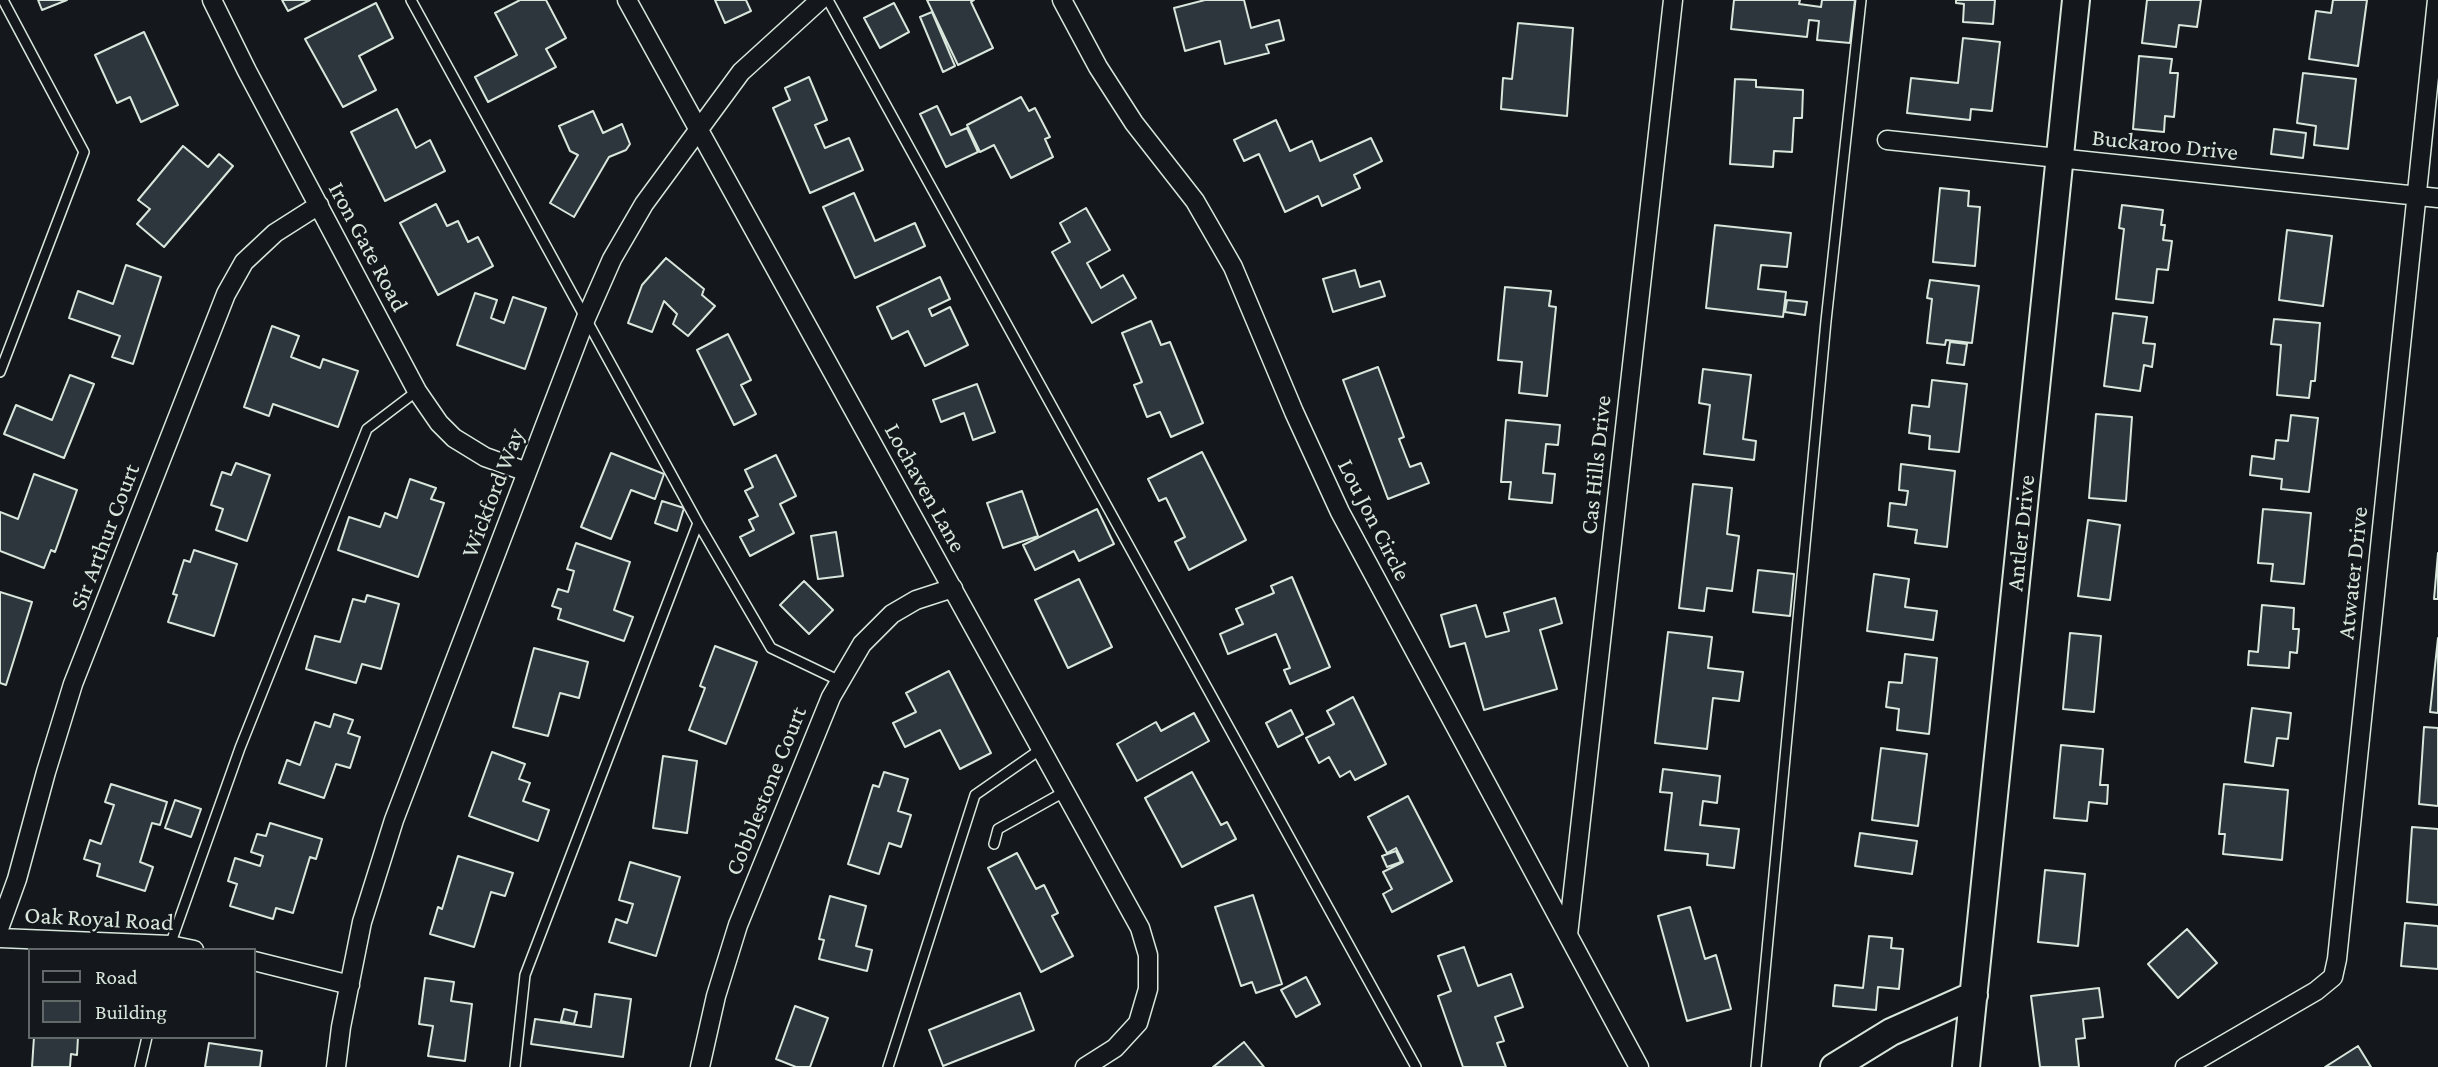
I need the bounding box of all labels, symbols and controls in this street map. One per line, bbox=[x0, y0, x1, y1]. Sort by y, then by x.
street label: Buckaroo Drive bbox=[2091, 123, 2239, 167]
street label: Iron Gate Road bbox=[322, 177, 414, 317]
street label: Cas Hills Drive bbox=[1574, 394, 1618, 536]
street label: Lochaven Lane bbox=[878, 419, 972, 557]
street label: Wickford Way bbox=[455, 424, 531, 562]
street label: Lou Jon Circle bbox=[1331, 454, 1417, 586]
street label: Sir Arthur Court bbox=[64, 460, 146, 614]
street label: Antler Drive bbox=[2001, 474, 2041, 592]
street label: Atwater Drive bbox=[2332, 505, 2374, 641]
street label: Cobblestone Court bbox=[719, 702, 813, 880]
street label: Oak Royal Road bbox=[24, 901, 174, 937]
legend bbox=[28, 948, 256, 1039]
text: Road bbox=[95, 965, 138, 989]
text: Building bbox=[95, 1000, 167, 1024]

